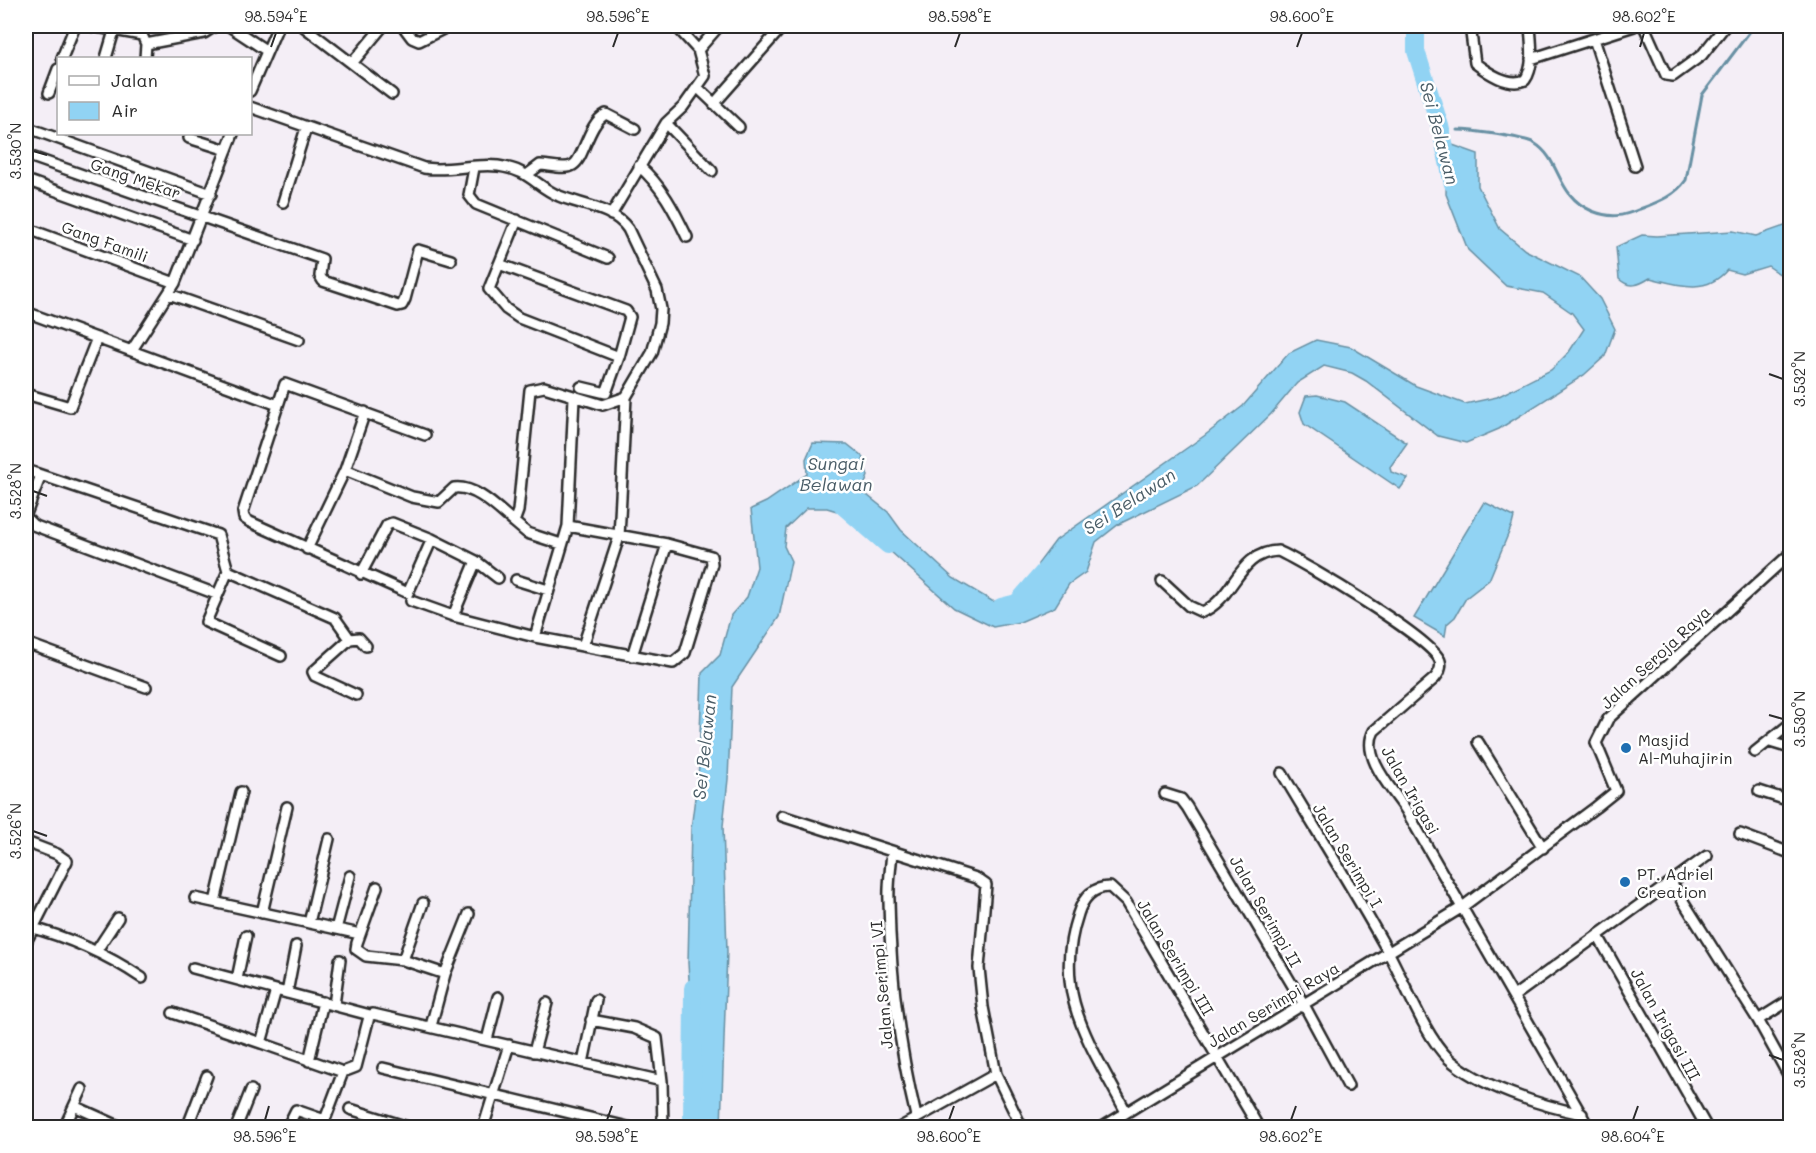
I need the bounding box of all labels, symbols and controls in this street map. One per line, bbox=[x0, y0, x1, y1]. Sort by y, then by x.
text: 98.594°E bbox=[244, 6, 308, 26]
text: 98.596°E bbox=[586, 6, 650, 26]
text: 98.598°E bbox=[928, 6, 992, 26]
text: 98.600°E bbox=[1270, 6, 1335, 26]
text: 98.602°E bbox=[1612, 6, 1676, 26]
legend bbox=[57, 57, 252, 135]
text: Jalan bbox=[111, 68, 158, 92]
water label: Sei Belawan bbox=[1415, 79, 1465, 187]
text: Air bbox=[111, 98, 138, 122]
text: 3.530°N bbox=[5, 123, 25, 179]
street label: Gang Mekar bbox=[88, 153, 184, 203]
street label: Gang Famili bbox=[59, 216, 151, 266]
text: 3.532°N bbox=[1789, 351, 1809, 407]
water label: Sungai Belawan bbox=[799, 451, 873, 496]
water label: Sei Belawan bbox=[1078, 462, 1180, 540]
text: 3.528°N bbox=[5, 463, 25, 519]
street label: Jalan Seroja Raya bbox=[1596, 601, 1714, 713]
text: 3.530°N bbox=[1789, 691, 1809, 747]
water label: Sei Belawan bbox=[687, 693, 721, 801]
place label: Masjid Al-Muhajirin bbox=[1638, 729, 1732, 768]
marker: Masjid Al-Muhajirin bbox=[1619, 741, 1633, 755]
street label: Jalan Irigasi bbox=[1377, 742, 1445, 838]
street label: Jalan Serimpi I bbox=[1309, 799, 1387, 911]
text: 3.526°N bbox=[5, 803, 25, 859]
street label: Jalan Serimpi II bbox=[1226, 852, 1306, 970]
place label: PT. Adriel Creation bbox=[1637, 863, 1714, 902]
marker: PT. Adriel Creation bbox=[1618, 875, 1632, 889]
street label: Jalan Serimpi III bbox=[1133, 895, 1219, 1019]
street label: Jalan Serimpi VI bbox=[865, 920, 897, 1050]
street label: Jalan Serimpi Raya bbox=[1203, 956, 1343, 1052]
street label: Jalan Irigasi III bbox=[1627, 964, 1705, 1084]
text: 3.528°N bbox=[1789, 1032, 1809, 1088]
text: 98.596°E bbox=[233, 1126, 297, 1146]
text: 98.598°E bbox=[575, 1126, 639, 1146]
text: 98.600°E bbox=[917, 1126, 982, 1146]
text: 98.602°E bbox=[1259, 1126, 1323, 1146]
text: 98.604°E bbox=[1601, 1126, 1665, 1146]

